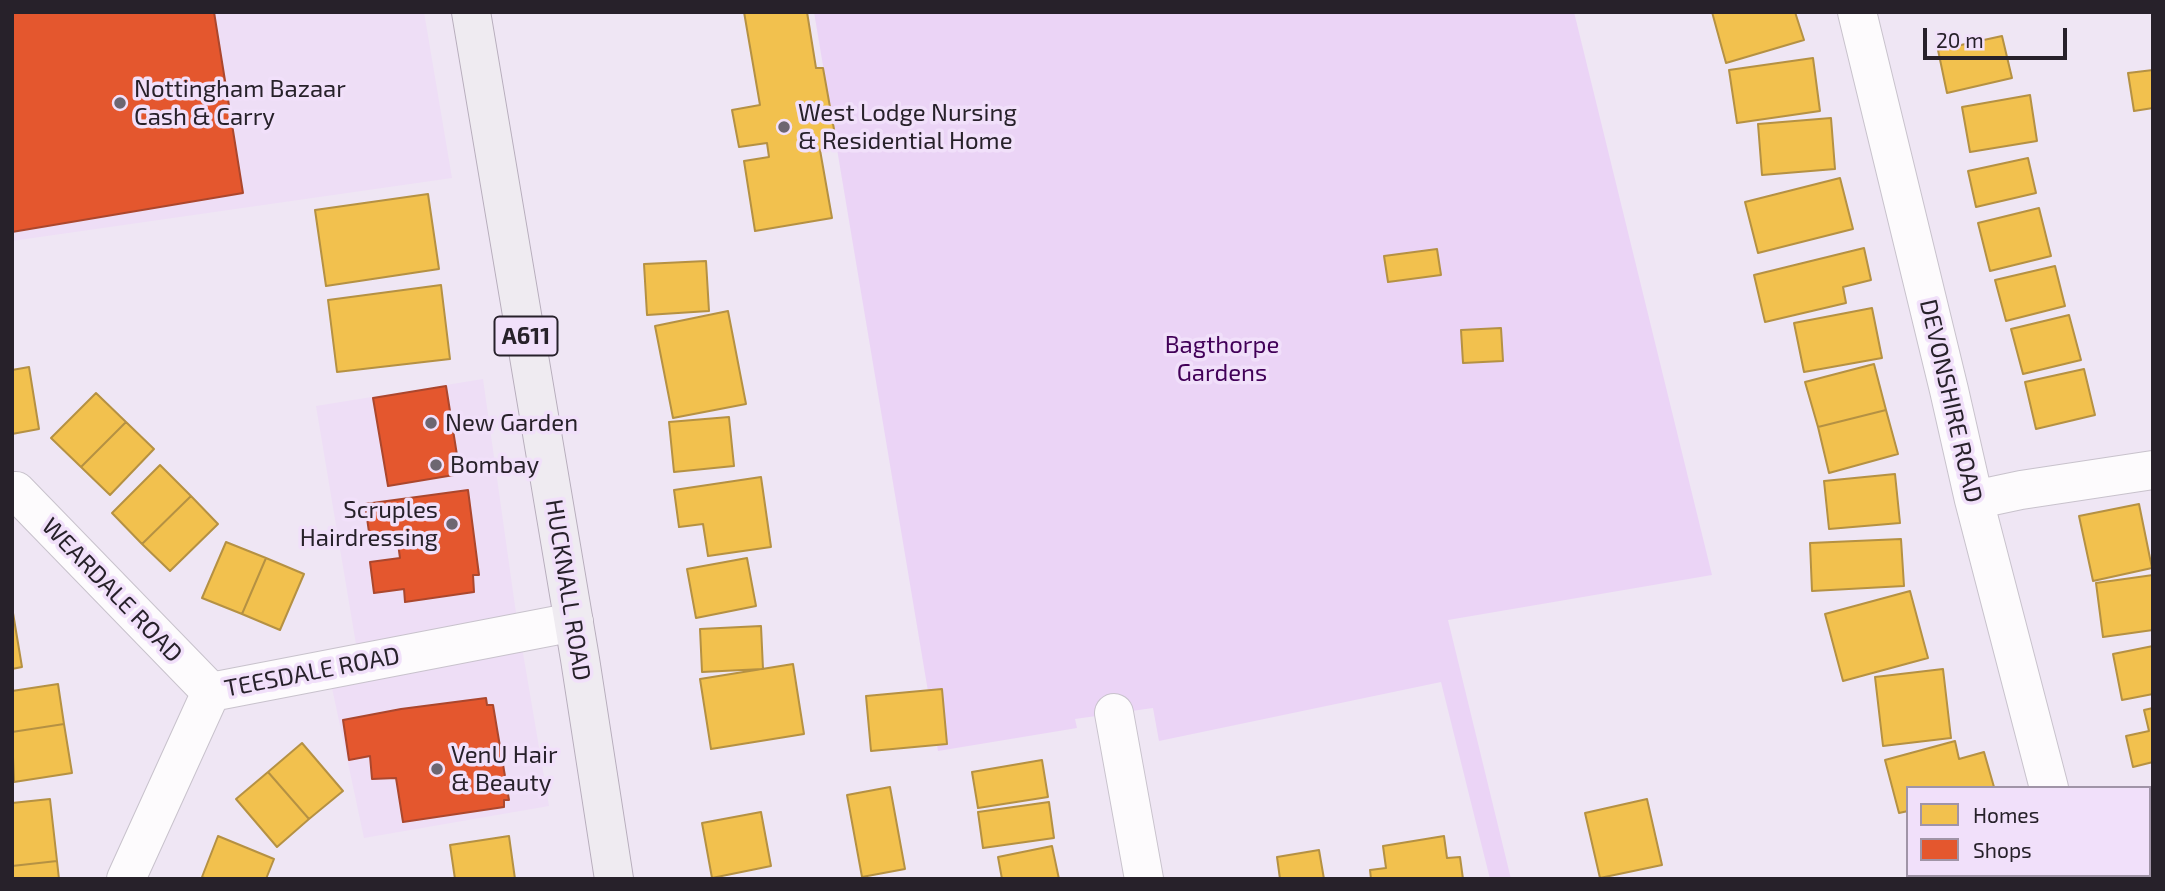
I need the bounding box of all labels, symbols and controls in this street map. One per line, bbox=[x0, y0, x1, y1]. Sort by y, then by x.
scale bar bbox=[1927, 14, 2070, 58]
text: 20 m bbox=[1936, 27, 1984, 52]
place label: Nottingham Bazaar Cash & Carry bbox=[134, 75, 346, 131]
marker: Nottingham Bazaar Cash & Carry bbox=[112, 95, 128, 111]
place label: West Lodge Nursing & Residential Home bbox=[798, 99, 1017, 155]
marker: West Lodge Nursing & Residential Home bbox=[776, 119, 792, 135]
street label: DEVONSHIRE ROAD bbox=[1914, 297, 1988, 505]
road number: A611 bbox=[494, 316, 558, 356]
park label: Bagthorpe Gardens bbox=[1165, 331, 1279, 387]
place label: New Garden bbox=[445, 409, 578, 437]
marker: New Garden bbox=[423, 415, 439, 431]
place label: Bombay bbox=[450, 451, 539, 479]
marker: Bombay bbox=[428, 457, 444, 473]
place label: Scruples Hairdressing bbox=[300, 496, 438, 552]
street label: HUCKNALL ROAD bbox=[539, 497, 597, 683]
street label: WEARDALE ROAD bbox=[36, 512, 188, 668]
marker: Scruples Hairdressing bbox=[444, 516, 460, 532]
street label: TEESDALE ROAD bbox=[222, 641, 402, 703]
place label: VenU Hair & Beauty bbox=[451, 741, 558, 797]
marker: VenU Hair & Beauty bbox=[429, 761, 445, 777]
legend bbox=[1906, 786, 2151, 877]
text: Homes bbox=[1973, 802, 2039, 827]
text: Shops bbox=[1973, 837, 2032, 862]

